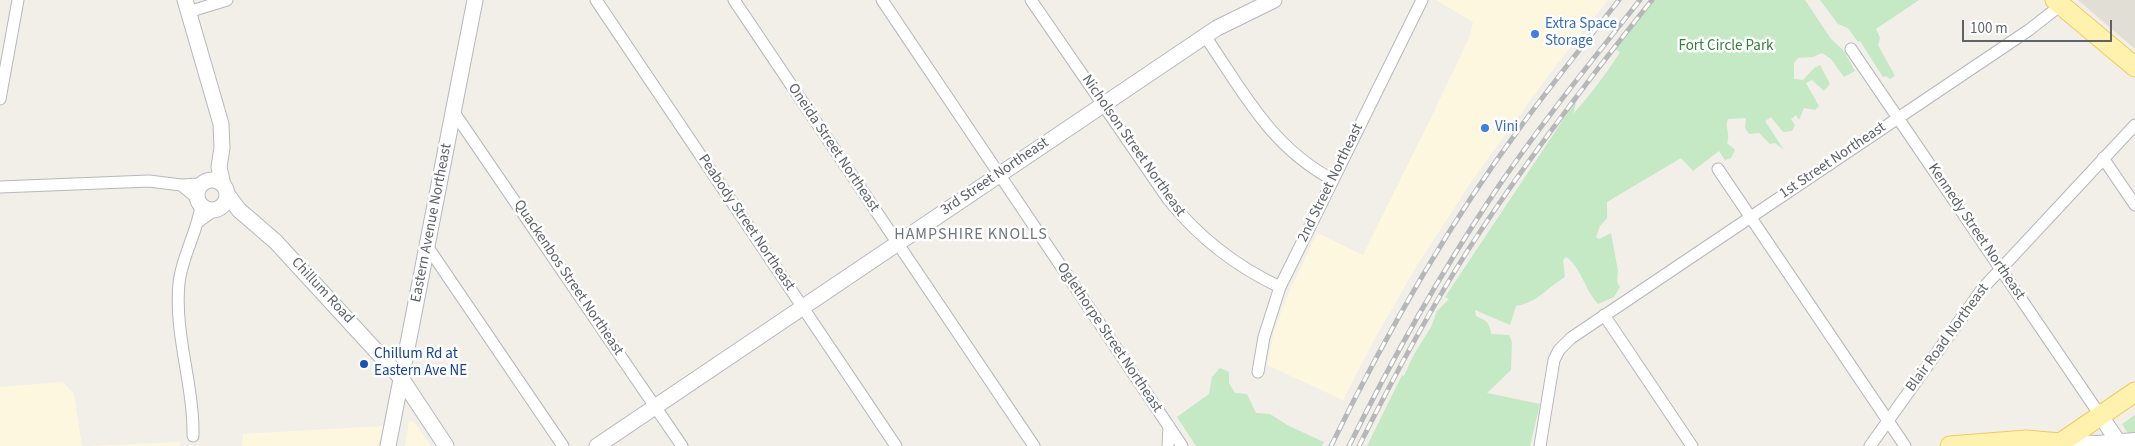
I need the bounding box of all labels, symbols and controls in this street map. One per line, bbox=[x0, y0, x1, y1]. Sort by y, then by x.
scale bar bbox=[1965, 10, 2115, 42]
place label: Extra Space Storage bbox=[1545, 16, 1617, 51]
text: 100 m bbox=[1970, 18, 2008, 39]
marker: Extra Space Storage bbox=[1529, 28, 1541, 40]
park label: Fort Circle Park bbox=[1678, 38, 1774, 56]
street label: Nicholson Street Northeast bbox=[1077, 72, 1189, 220]
street label: Oneida Street Northeast bbox=[783, 80, 883, 216]
place label: Vini bbox=[1495, 119, 1518, 137]
street label: 1st Street Northeast bbox=[1776, 119, 1890, 203]
street label: 2nd Street Northeast bbox=[1294, 121, 1368, 245]
marker: Vini bbox=[1479, 122, 1491, 134]
street label: 3rd Street Northeast bbox=[938, 134, 1052, 220]
street label: Eastern Avenue Northeast bbox=[408, 142, 456, 304]
street label: Peabody Street Northeast bbox=[694, 151, 798, 295]
street label: Kennedy Street Northeast bbox=[1924, 160, 2028, 304]
street label: Quackenbos Street Northeast bbox=[509, 197, 627, 359]
district label: HAMPSHIRE KNOLLS bbox=[892, 225, 1050, 245]
street label: Chillum Road bbox=[287, 254, 357, 328]
street label: Oglethorpe Street Northeast bbox=[1052, 260, 1166, 416]
street label: Blair Road Northeast bbox=[1903, 280, 1993, 396]
place label: Chillum Rd at Eastern Ave NE bbox=[374, 346, 467, 381]
marker: Chillum Rd at Eastern Ave NE bbox=[358, 358, 370, 370]

